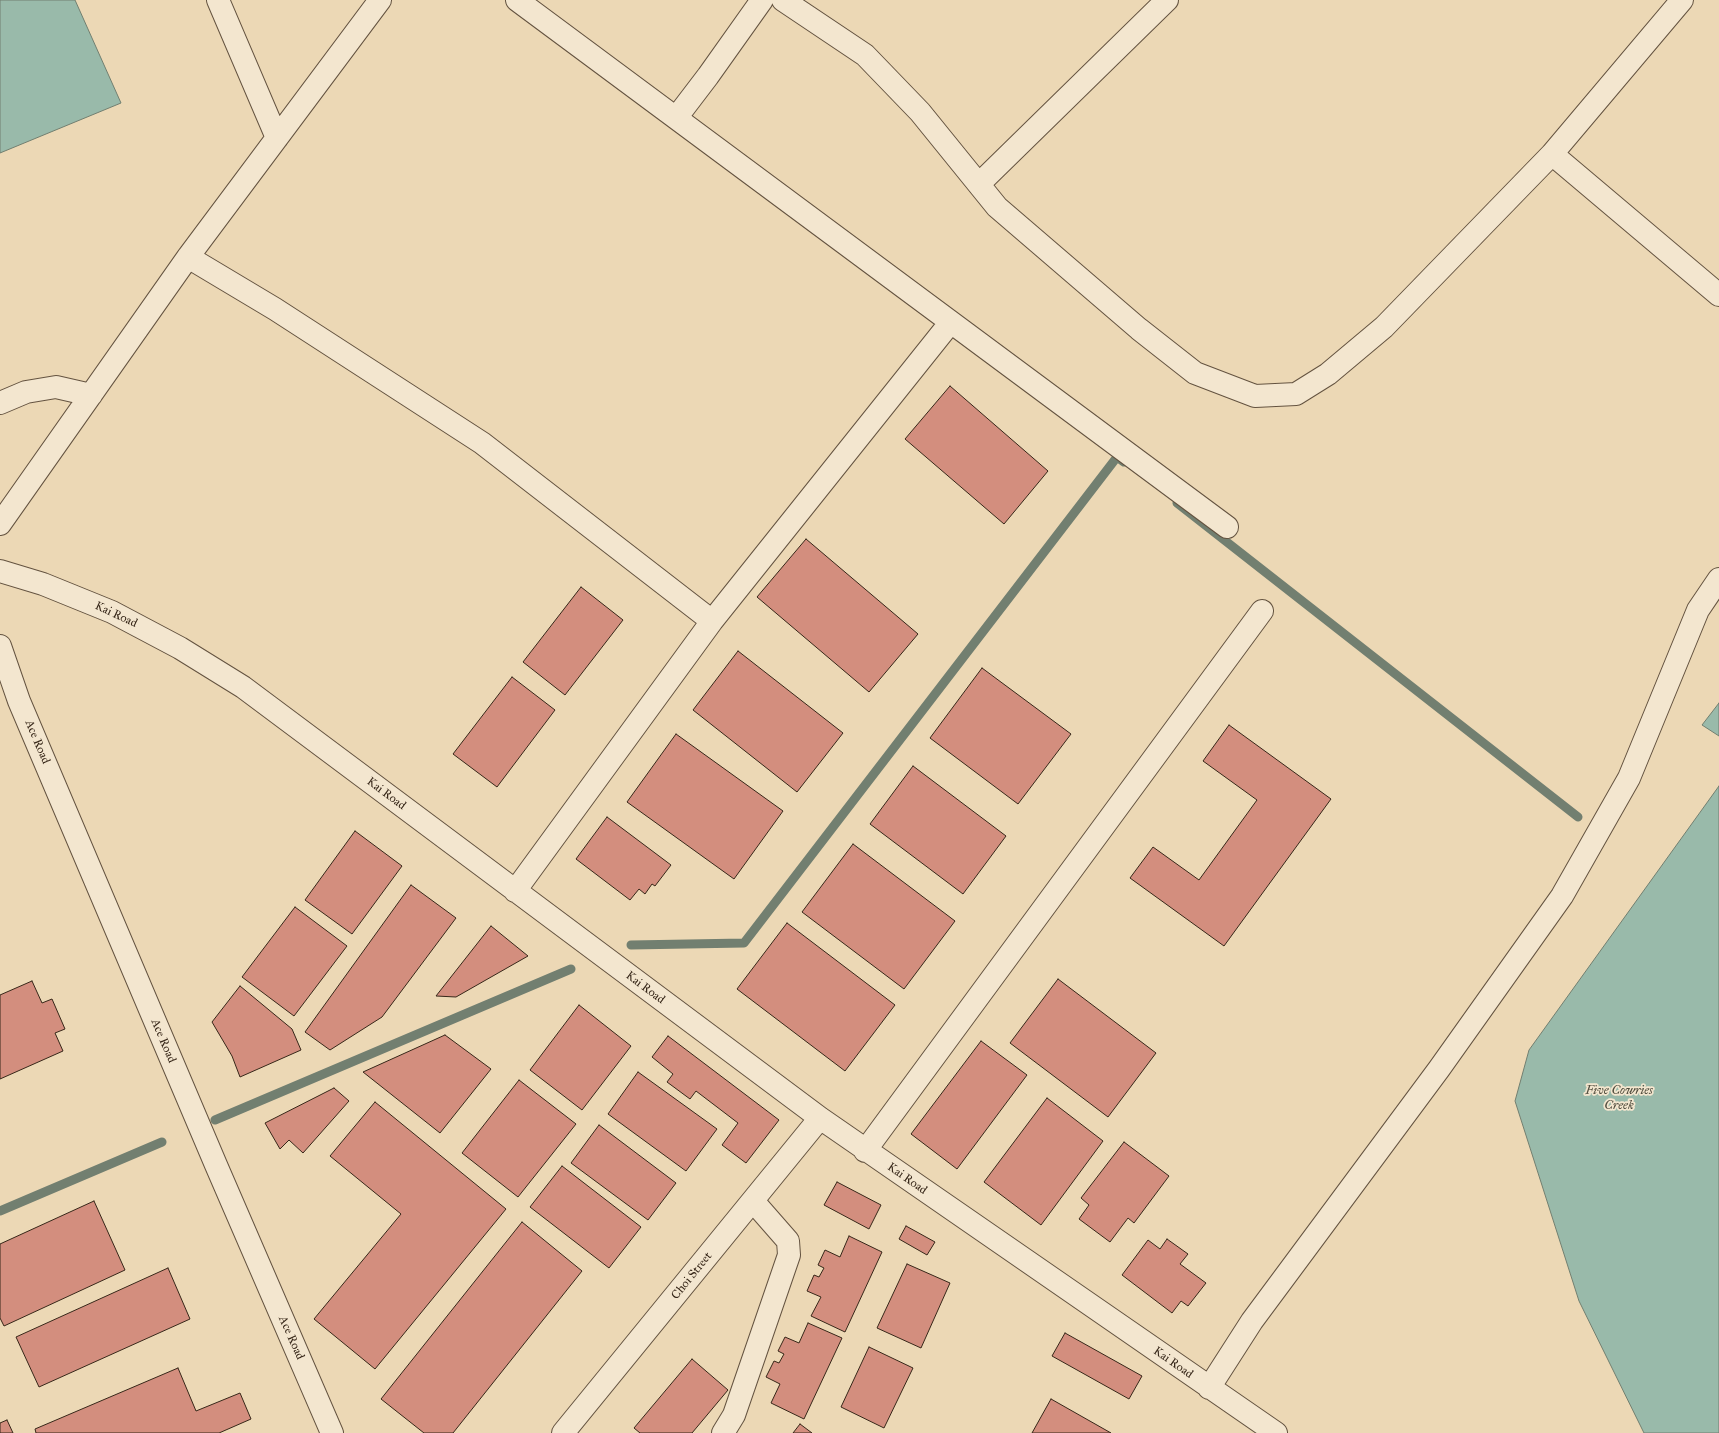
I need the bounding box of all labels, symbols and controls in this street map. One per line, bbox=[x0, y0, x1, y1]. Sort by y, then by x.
street label: Kai Road bbox=[93, 599, 139, 631]
street label: Ace Road bbox=[21, 718, 53, 766]
street label: Kai Road bbox=[364, 775, 408, 813]
street label: Kai Road bbox=[623, 969, 667, 1007]
street label: Ace Road bbox=[147, 1017, 179, 1065]
water label: Five Cowries Creek bbox=[1585, 1083, 1653, 1114]
street label: Kai Road bbox=[884, 1160, 930, 1198]
street label: Choi Street bbox=[669, 1249, 715, 1303]
street label: Ace Road bbox=[275, 1314, 307, 1362]
street label: Kai Road bbox=[1150, 1344, 1196, 1382]

